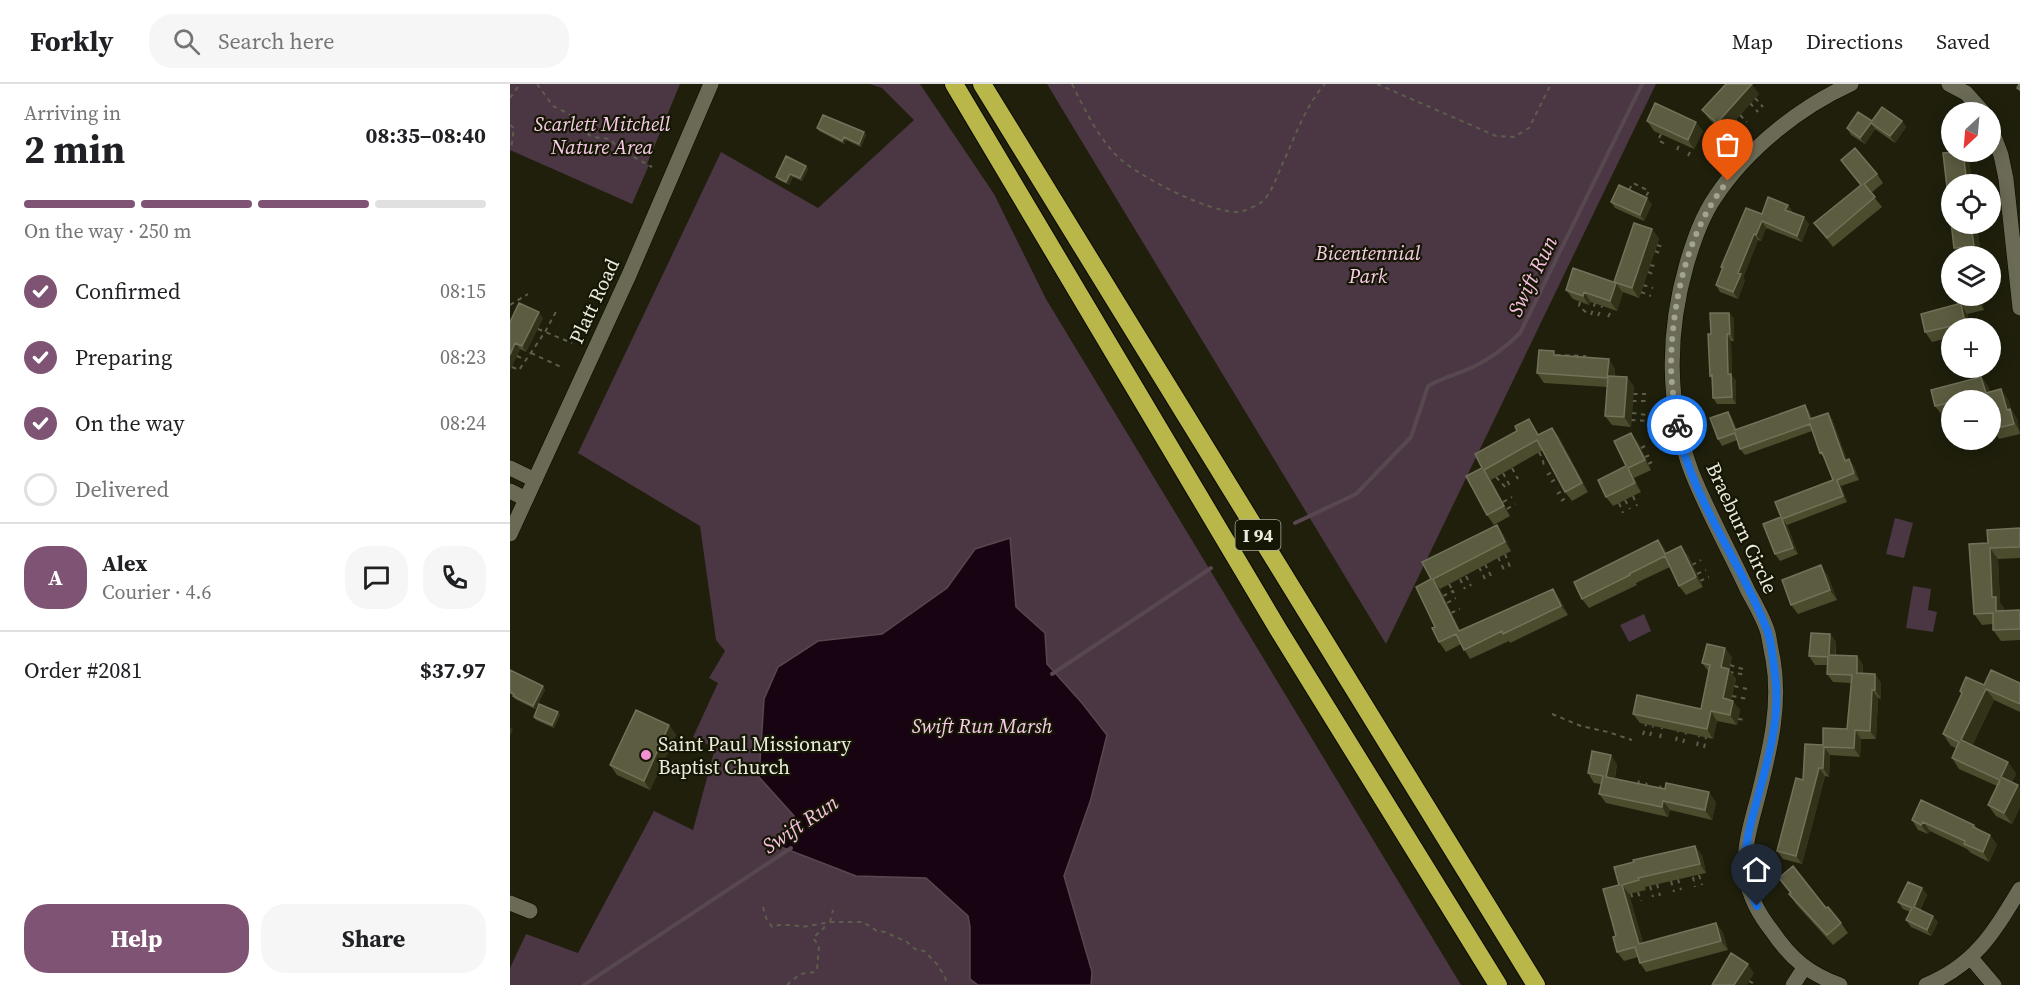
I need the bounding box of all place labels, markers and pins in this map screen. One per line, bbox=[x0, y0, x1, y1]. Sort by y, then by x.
pin bbox=[1702, 119, 1753, 181]
place label: Saint Paul Missionary Baptist Church bbox=[658, 730, 852, 781]
marker: Saint Paul Missionary Baptist Church bbox=[639, 748, 653, 762]
pin bbox=[1731, 844, 1782, 906]

